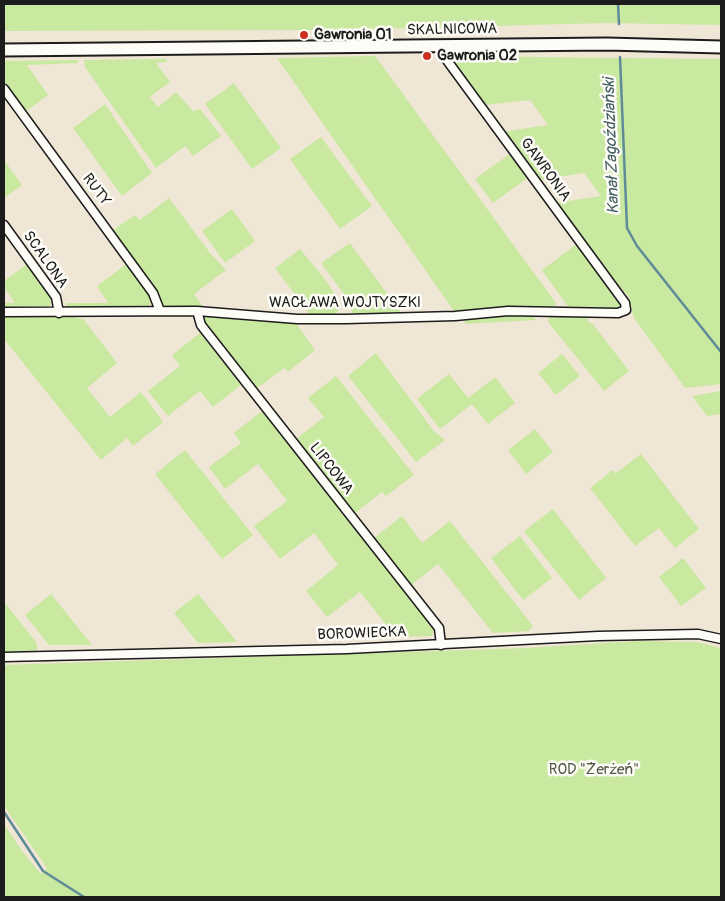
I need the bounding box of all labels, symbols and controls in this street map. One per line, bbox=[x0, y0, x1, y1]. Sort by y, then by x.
street label: SKALNICOWA bbox=[407, 20, 497, 40]
place label: Gawronia 01 bbox=[314, 26, 392, 44]
marker: Gawronia 01 bbox=[298, 29, 310, 41]
place label: Gawronia 02 bbox=[437, 47, 517, 65]
marker: Gawronia 02 bbox=[421, 50, 433, 62]
water label: Kanał Zagoździański bbox=[600, 78, 624, 214]
street label: GAWRONIA bbox=[516, 135, 574, 205]
street label: RUTY bbox=[78, 170, 114, 210]
street label: SCALONA bbox=[19, 228, 71, 292]
street label: WACŁAWA WOJTYSZKI bbox=[269, 294, 421, 312]
street label: LIPCOWA bbox=[305, 440, 357, 498]
street label: BOROWIECKA bbox=[317, 623, 407, 645]
park label: ROD "Żerżeń" bbox=[549, 761, 639, 779]

